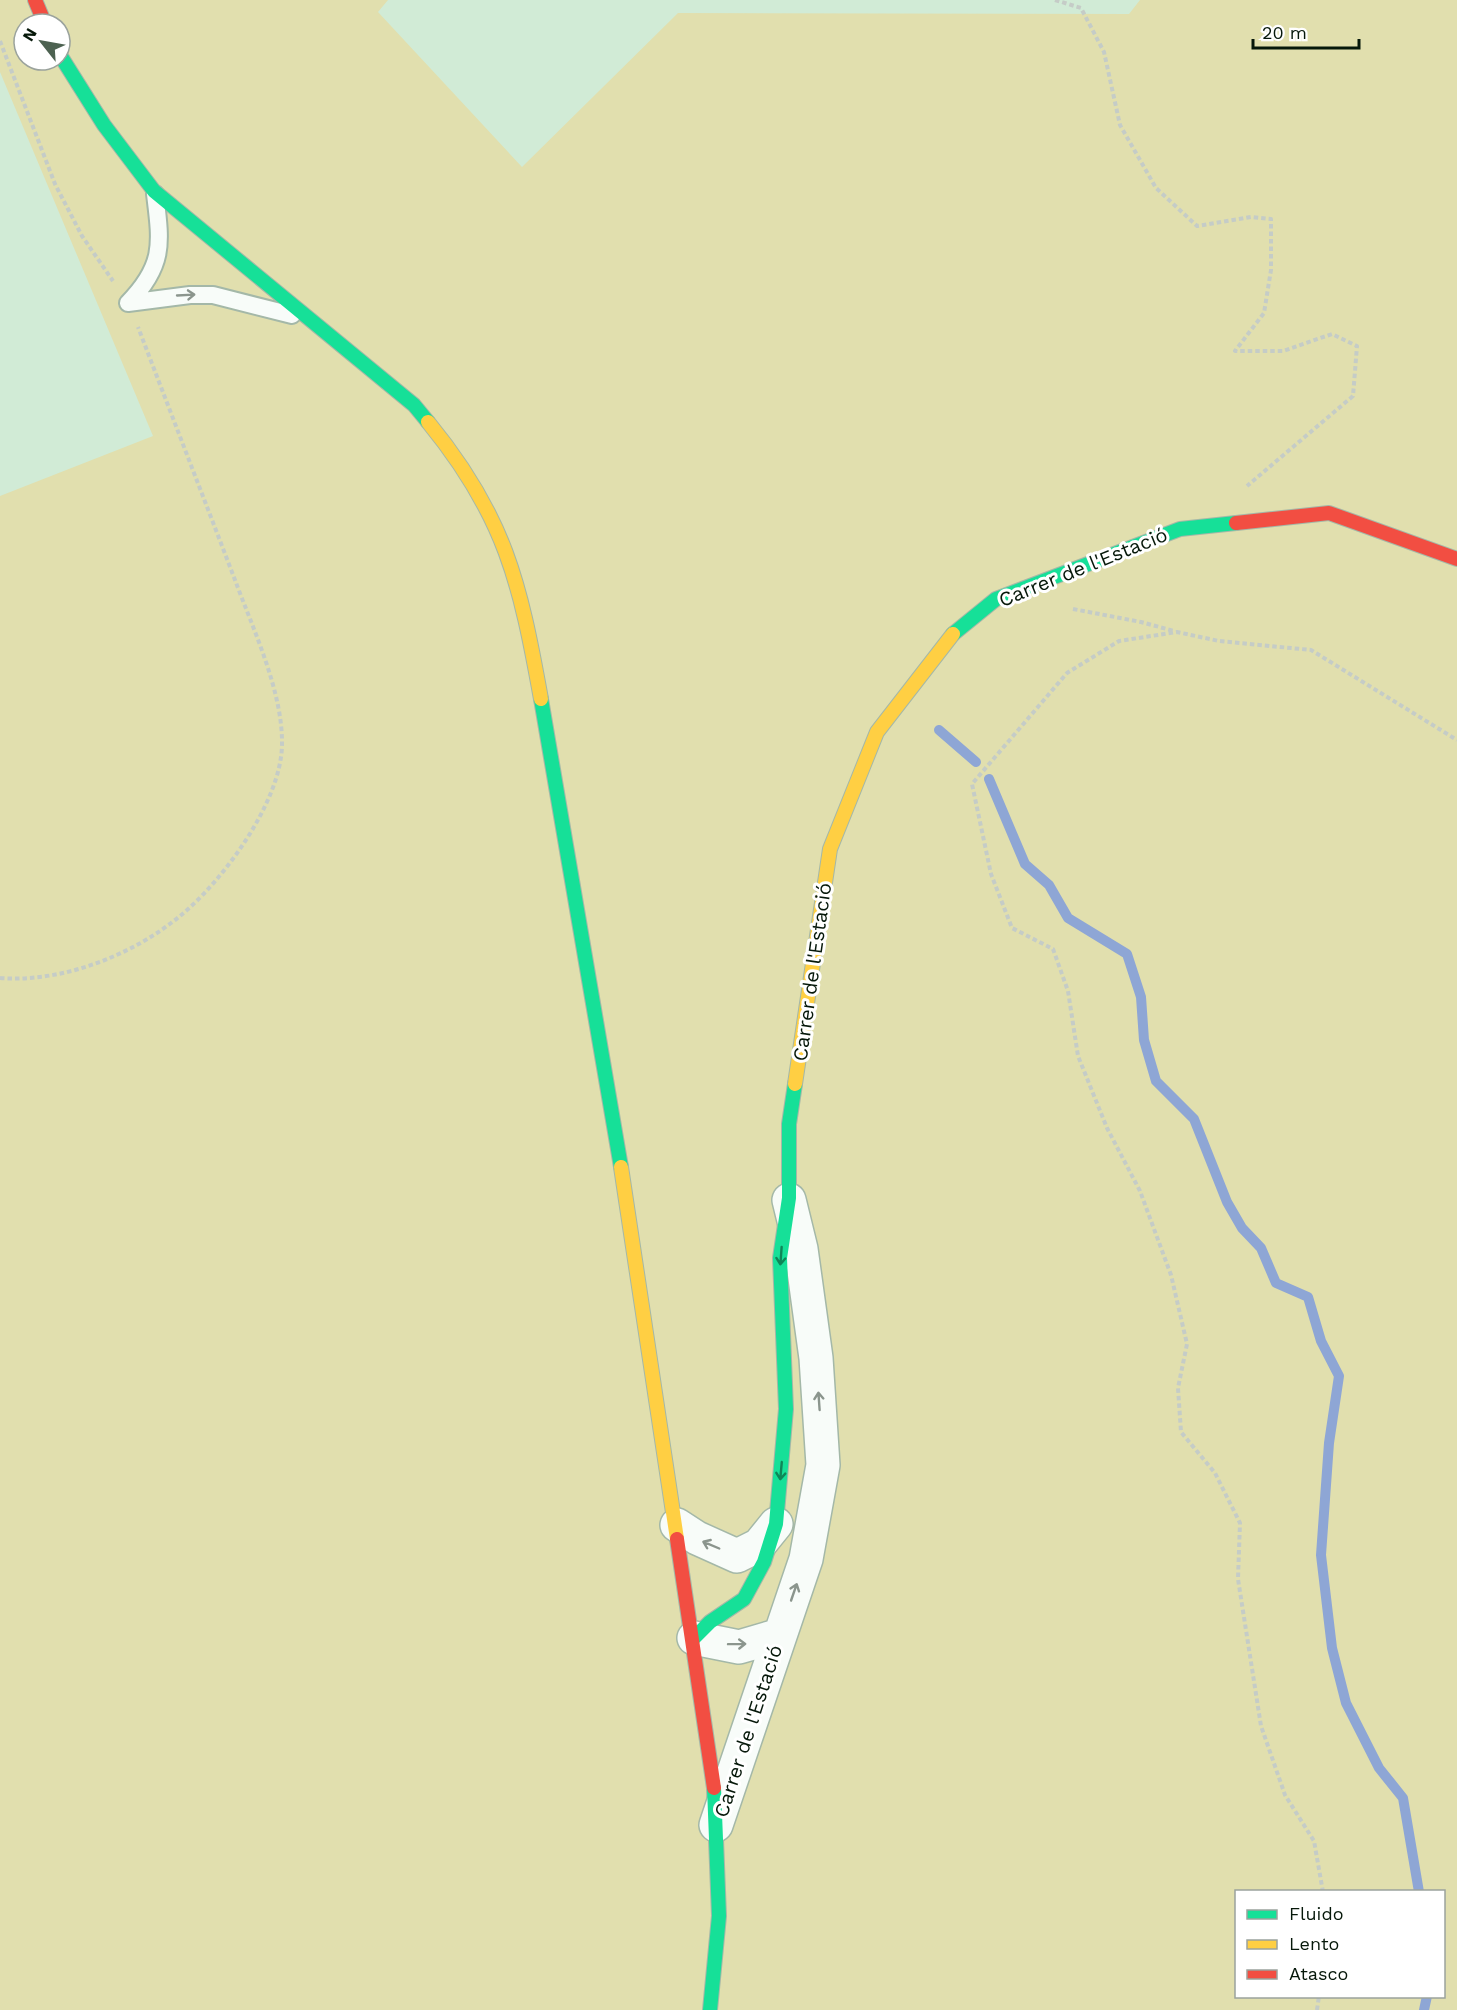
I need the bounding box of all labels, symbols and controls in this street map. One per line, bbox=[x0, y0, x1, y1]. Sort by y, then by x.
north arrow bbox=[12, 12, 72, 72]
scale bar bbox=[1253, 12, 1360, 50]
text: 20 m bbox=[1262, 22, 1307, 43]
text: N bbox=[18, 25, 41, 45]
one-way arrow bbox=[176, 290, 196, 301]
street label: Carrer de l'Estació bbox=[995, 522, 1171, 612]
street label: Carrer de l'Estació bbox=[788, 881, 836, 1063]
one-way arrow bbox=[776, 1245, 787, 1265]
one-way arrow bbox=[813, 1391, 824, 1411]
one-way arrow bbox=[775, 1461, 786, 1481]
one-way arrow bbox=[703, 1538, 721, 1550]
one-way arrow bbox=[790, 1583, 801, 1602]
one-way arrow bbox=[727, 1638, 747, 1650]
street label: Carrer de l'Estació bbox=[709, 1642, 787, 1820]
legend bbox=[1235, 1890, 1445, 1998]
text: Fluido bbox=[1289, 1903, 1343, 1924]
text: Lento bbox=[1289, 1933, 1339, 1954]
text: Atasco bbox=[1289, 1963, 1348, 1984]

